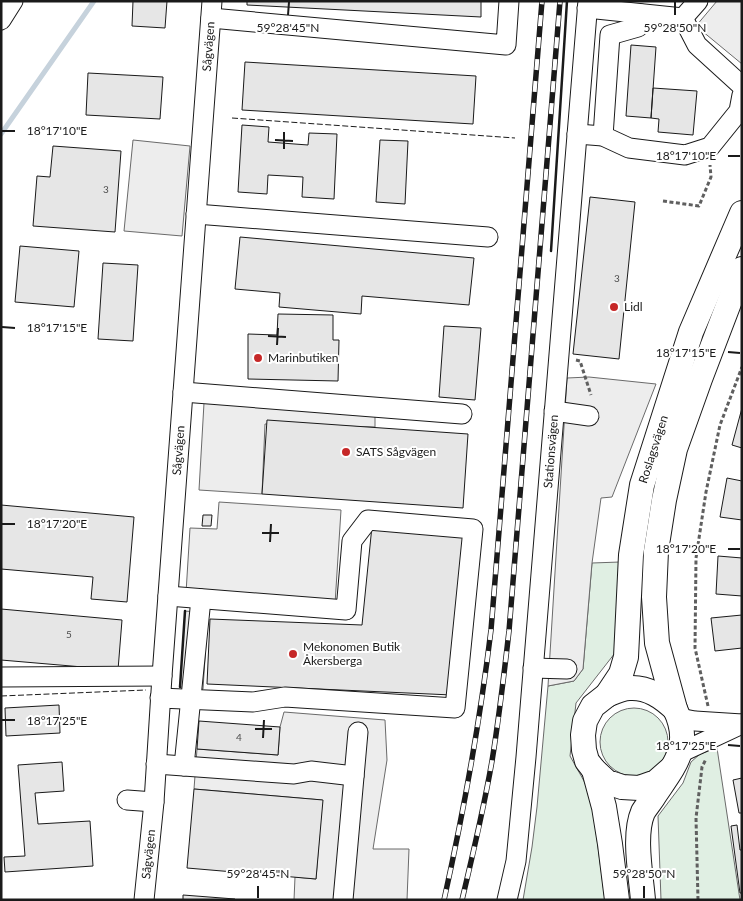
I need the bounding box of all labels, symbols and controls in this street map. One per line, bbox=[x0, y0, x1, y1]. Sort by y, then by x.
text: 59°28'45"N bbox=[257, 20, 319, 35]
text: 59°28'50"N bbox=[644, 20, 706, 35]
street label: Sågvägen bbox=[199, 21, 217, 72]
text: 18°17'10"E bbox=[27, 123, 87, 138]
text: 18°17'10"E bbox=[656, 148, 716, 163]
house number: 3 bbox=[103, 183, 109, 195]
house number: 3 bbox=[614, 272, 620, 284]
place label: Lidl bbox=[624, 299, 643, 314]
marker: Lidl bbox=[608, 301, 620, 313]
text: 18°17'15"E bbox=[27, 320, 87, 335]
text: 18°17'15"E bbox=[656, 345, 716, 360]
place label: Marinbutiken bbox=[268, 350, 338, 365]
marker: Marinbutiken bbox=[252, 352, 264, 364]
street label: Roslagsvägen bbox=[635, 413, 671, 485]
street label: Stationsvägen bbox=[540, 414, 561, 489]
street label: Sågvägen bbox=[169, 425, 188, 476]
place label: SATS Sågvägen bbox=[356, 444, 436, 459]
marker: SATS Sågvägen bbox=[340, 446, 352, 458]
text: 18°17'20"E bbox=[27, 516, 87, 531]
text: 18°17'20"E bbox=[656, 541, 716, 556]
house number: 5 bbox=[66, 628, 72, 640]
place label: Mekonomen Butik Åkersberga bbox=[303, 639, 401, 668]
marker: Mekonomen Butik Åkersberga bbox=[287, 648, 299, 660]
text: 18°17'25"E bbox=[27, 713, 87, 728]
house number: 4 bbox=[236, 731, 242, 743]
text: 18°17'25"E bbox=[656, 738, 716, 753]
street label: Sågvägen bbox=[138, 829, 158, 880]
text: 59°28'45"N bbox=[227, 866, 289, 881]
text: 59°28'50"N bbox=[613, 866, 675, 881]

